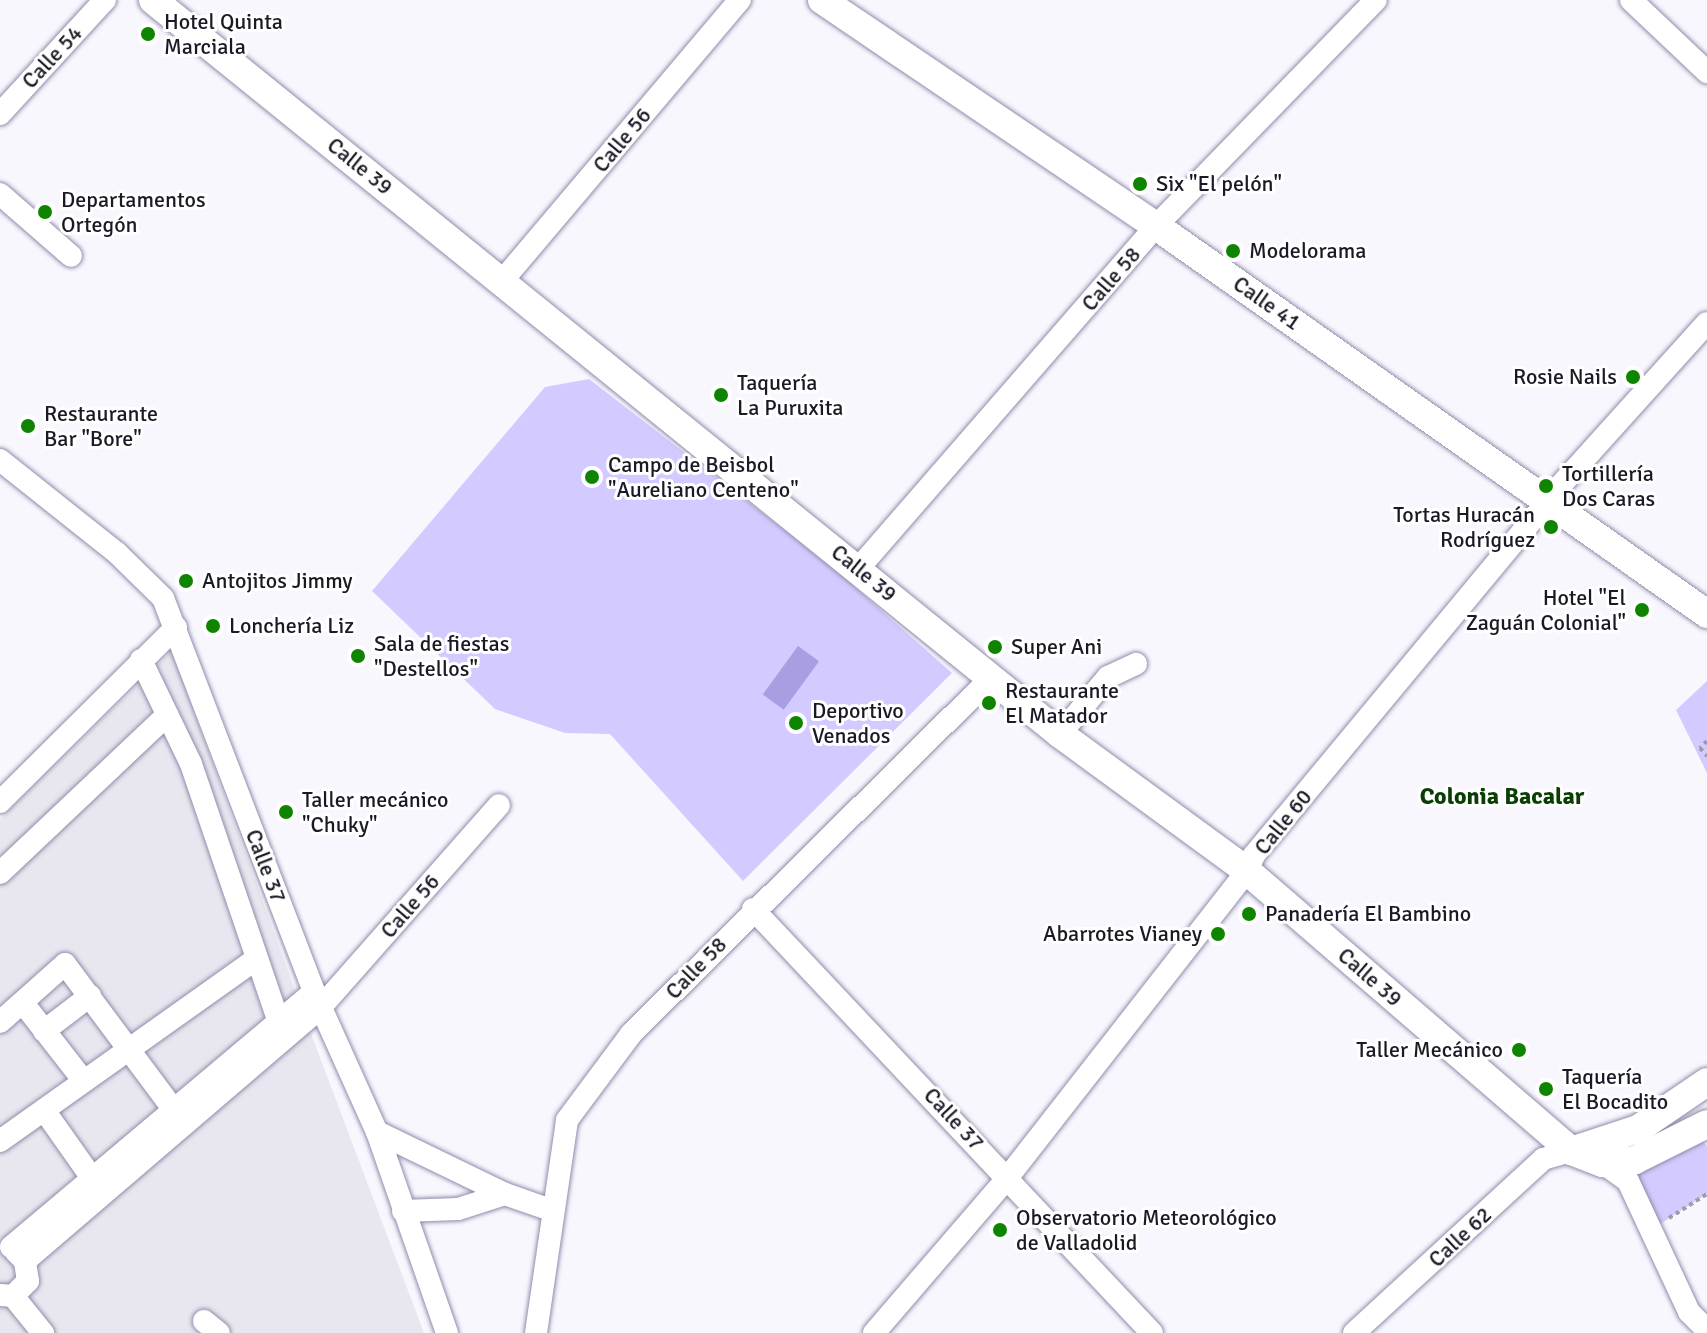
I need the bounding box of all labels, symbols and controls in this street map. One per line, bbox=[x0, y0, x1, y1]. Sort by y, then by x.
place label: Hotel Quinta Marciala bbox=[164, 8, 283, 60]
street label: Calle 54 bbox=[16, 20, 88, 94]
marker: Hotel Quinta Marciala bbox=[139, 25, 157, 43]
street label: Calle 56 bbox=[587, 102, 657, 178]
street label: Calle 39 bbox=[322, 132, 398, 200]
place label: Six "El pelón" bbox=[1156, 171, 1282, 197]
marker: Six "El pelón" bbox=[1131, 175, 1149, 193]
place label: Departamentos Ortegón bbox=[61, 186, 206, 238]
marker: Departamentos Ortegón bbox=[36, 203, 54, 221]
place label: Modelorama bbox=[1249, 238, 1366, 264]
street label: Calle 58 bbox=[1076, 242, 1146, 316]
marker: Modelorama bbox=[1224, 242, 1242, 260]
street label: Calle 41 bbox=[1228, 270, 1306, 336]
place label: Rosie Nails bbox=[1513, 364, 1617, 390]
marker: Rosie Nails bbox=[1624, 368, 1642, 386]
place label: Taquería La Puruxita bbox=[737, 369, 844, 420]
marker: Taquería La Puruxita bbox=[712, 386, 730, 404]
place label: Restaurante Bar "Bore" bbox=[44, 400, 158, 452]
marker: Restaurante Bar "Bore" bbox=[19, 417, 37, 435]
place label: Campo de Beisbol "Aureliano Centeno" bbox=[608, 451, 799, 502]
place label: Tortillería Dos Caras bbox=[1562, 460, 1655, 512]
marker: Campo de Beisbol "Aureliano Centeno" bbox=[583, 468, 601, 486]
marker: Tortillería Dos Caras bbox=[1537, 477, 1555, 495]
place label: Tortas Huracán Rodríguez bbox=[1393, 501, 1535, 552]
marker: Tortas Huracán Rodríguez bbox=[1542, 518, 1560, 536]
street label: Calle 39 bbox=[826, 539, 902, 607]
place label: Antojitos Jimmy bbox=[202, 568, 353, 594]
marker: Antojitos Jimmy bbox=[177, 572, 195, 590]
place label: Hotel "El Zaguán Colonial" bbox=[1466, 584, 1626, 636]
marker: Hotel "El Zaguán Colonial" bbox=[1633, 601, 1651, 619]
place label: Lonchería Liz bbox=[229, 613, 354, 639]
marker: Lonchería Liz bbox=[204, 617, 222, 635]
place label: Sala de fiestas "Destellos" bbox=[374, 630, 509, 682]
place label: Super Ani bbox=[1011, 634, 1102, 660]
marker: Super Ani bbox=[986, 638, 1004, 656]
marker: Sala de fiestas "Destellos" bbox=[349, 647, 367, 665]
place label: Restaurante El Matador bbox=[1005, 677, 1119, 728]
marker: Restaurante El Matador bbox=[980, 694, 998, 712]
place label: Deportivo Venados bbox=[812, 697, 904, 748]
marker: Deportivo Venados bbox=[787, 714, 805, 732]
district label: Colonia Bacalar bbox=[1420, 783, 1584, 811]
street label: Calle 60 bbox=[1249, 784, 1317, 860]
place label: Taller mecánico "Chuky" bbox=[302, 786, 448, 838]
marker: Taller mecánico "Chuky" bbox=[277, 803, 295, 821]
street label: Calle 37 bbox=[240, 826, 292, 906]
street label: Calle 56 bbox=[375, 869, 445, 943]
place label: Panadería El Bambino bbox=[1265, 901, 1471, 927]
marker: Panadería El Bambino bbox=[1240, 905, 1258, 923]
place label: Abarrotes Vianey bbox=[1043, 921, 1202, 947]
marker: Abarrotes Vianey bbox=[1209, 925, 1227, 943]
street label: Calle 58 bbox=[660, 931, 732, 1005]
street label: Calle 39 bbox=[1333, 942, 1407, 1012]
place label: Taller Mecánico bbox=[1356, 1037, 1503, 1063]
marker: Taller Mecánico bbox=[1510, 1041, 1528, 1059]
place label: Taquería El Bocadito bbox=[1562, 1063, 1668, 1114]
marker: Taquería El Bocadito bbox=[1537, 1080, 1555, 1098]
street label: Calle 37 bbox=[918, 1082, 990, 1156]
street label: Calle 62 bbox=[1423, 1201, 1497, 1273]
place label: Observatorio Meteorológico de Valladolid bbox=[1016, 1204, 1277, 1256]
marker: Observatorio Meteorológico de Valladolid bbox=[991, 1221, 1009, 1239]

